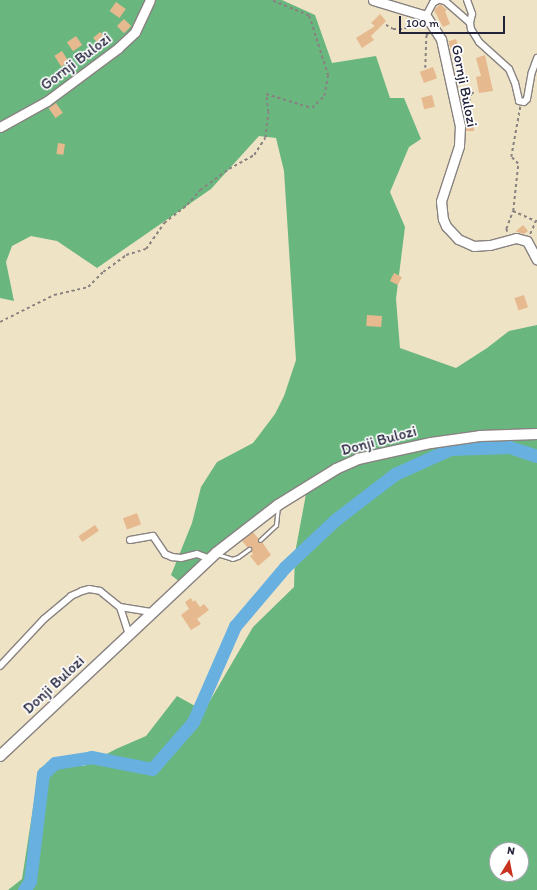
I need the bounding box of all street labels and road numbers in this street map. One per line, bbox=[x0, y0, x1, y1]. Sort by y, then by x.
street label: Gornji Bulozi bbox=[37, 30, 115, 94]
street label: Gornji Bulozi bbox=[447, 43, 481, 129]
street label: Donji Bulozi bbox=[339, 422, 419, 460]
street label: Donji Bulozi bbox=[20, 652, 88, 718]

